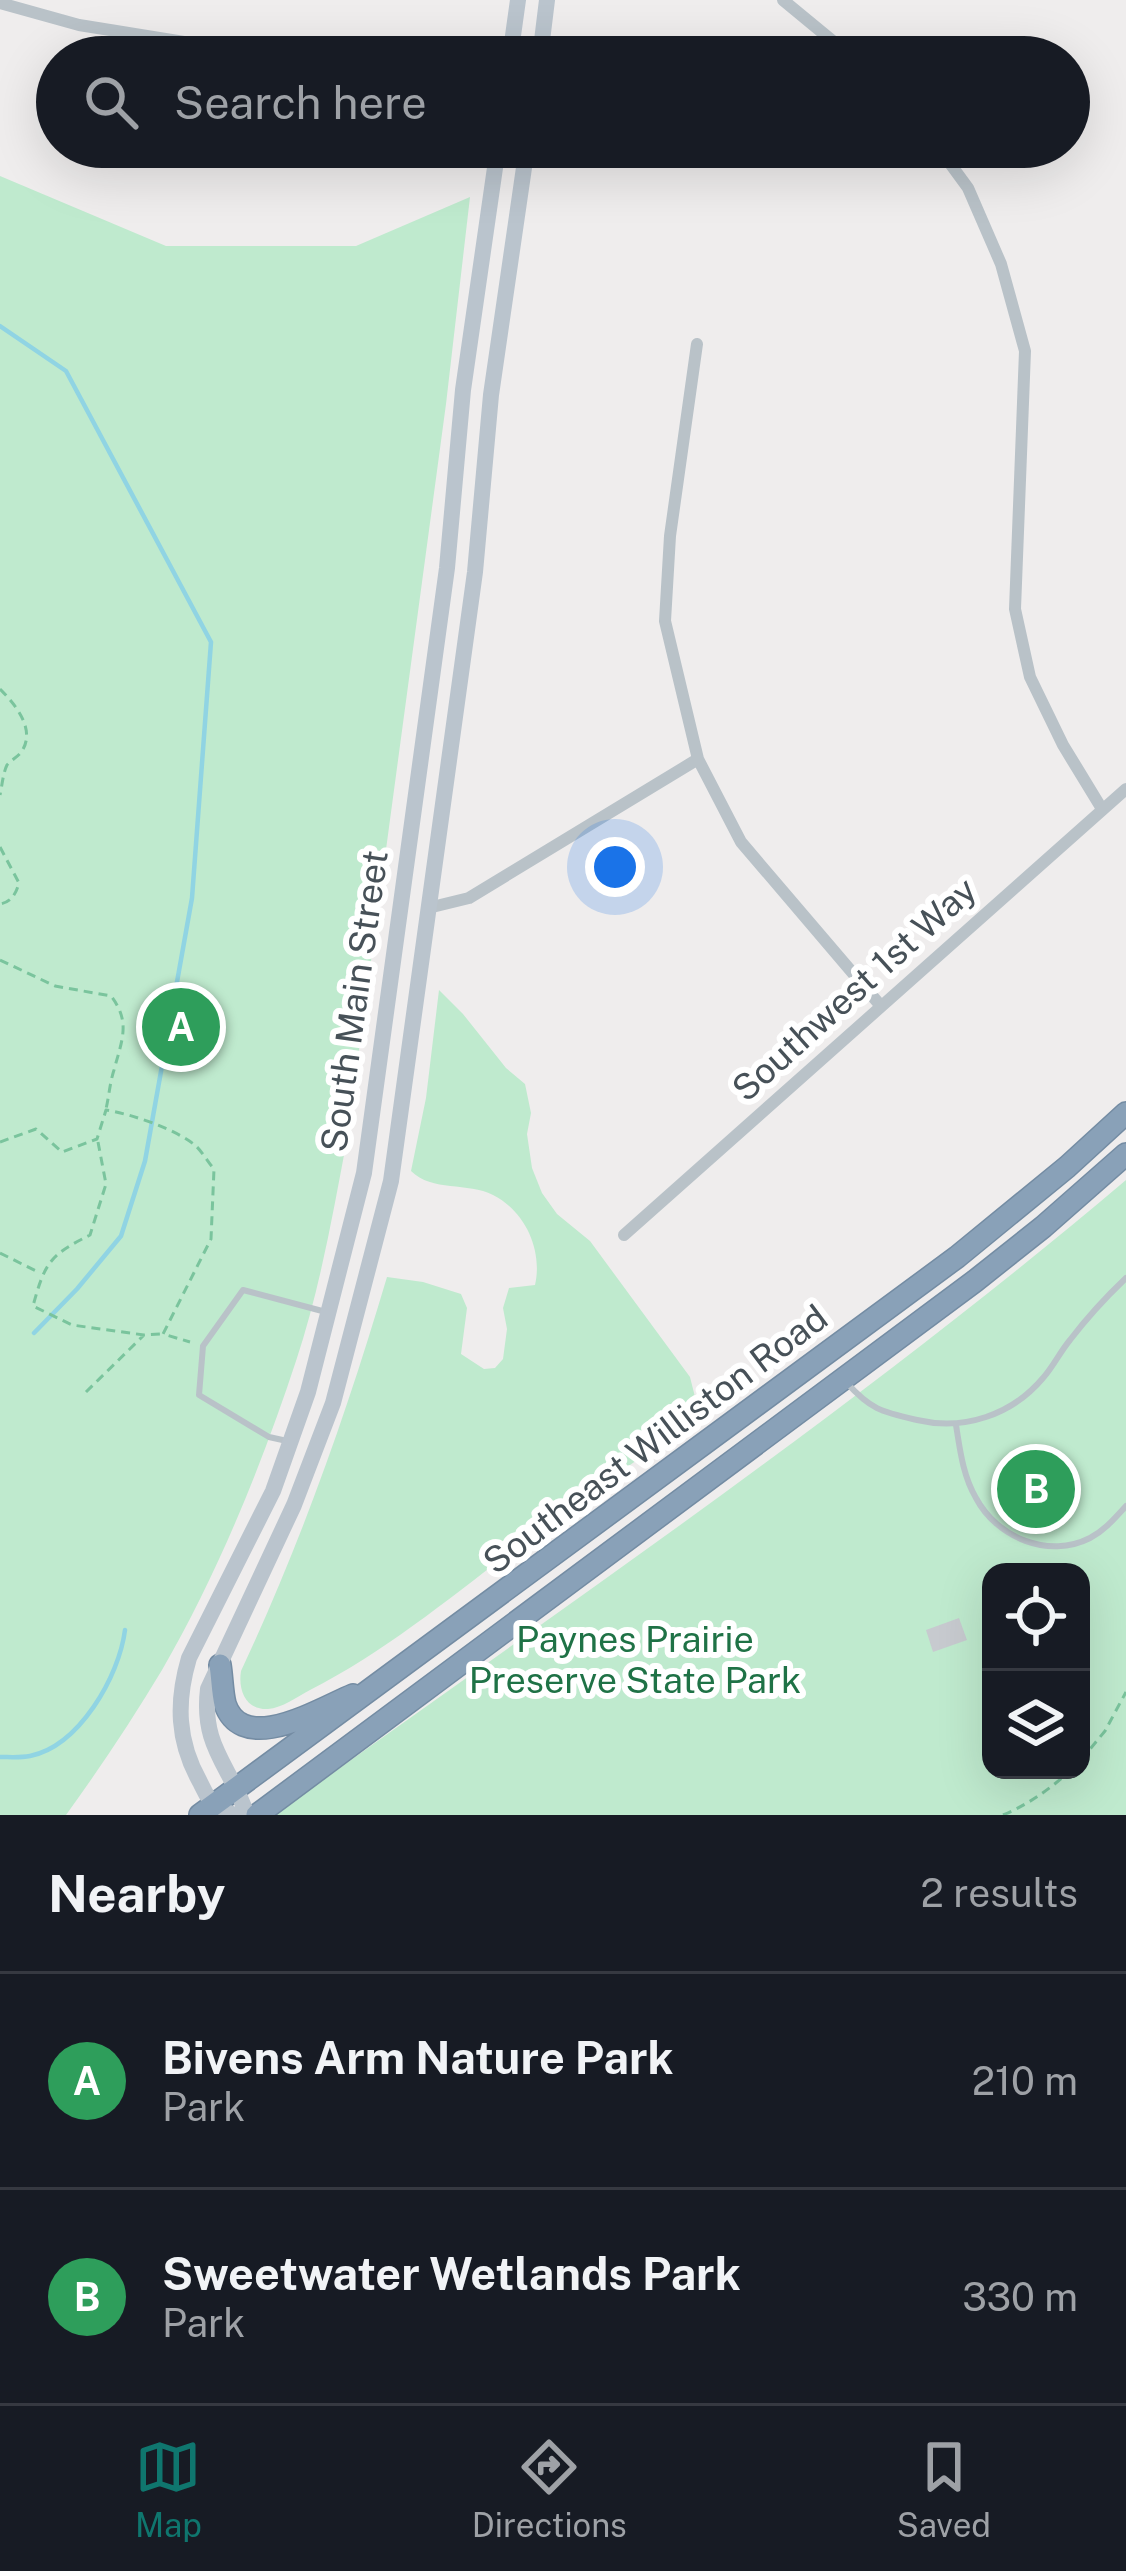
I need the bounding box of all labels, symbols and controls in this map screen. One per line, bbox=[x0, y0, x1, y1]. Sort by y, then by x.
search box bbox=[36, 36, 1090, 168]
icon: search bbox=[78, 69, 144, 135]
text: Search here bbox=[174, 76, 427, 129]
your location bbox=[585, 837, 645, 897]
street label: South Main Street bbox=[312, 847, 396, 1155]
street label: Southwest 1st Way bbox=[723, 868, 985, 1110]
pin: A bbox=[142, 982, 220, 1072]
street label: Southeast Williston Road bbox=[475, 1296, 835, 1582]
pin: B bbox=[997, 1444, 1075, 1534]
map controls bbox=[982, 1563, 1090, 1779]
button: locate bbox=[982, 1563, 1090, 1671]
park label: Paynes Prairie Preserve State Park bbox=[469, 1618, 801, 1701]
button: layers bbox=[982, 1671, 1090, 1779]
text: Nearby bbox=[48, 1864, 225, 1923]
text: 2 results bbox=[921, 1870, 1078, 1916]
text: Bivens Arm Nature Park bbox=[162, 2031, 674, 2084]
text: A bbox=[73, 2058, 101, 2104]
text: 210 m bbox=[972, 2058, 1078, 2104]
text: Park bbox=[162, 2084, 245, 2130]
text: Sweetwater Wetlands Park bbox=[162, 2247, 741, 2300]
text: B bbox=[74, 2274, 100, 2320]
text: 330 m bbox=[962, 2274, 1078, 2320]
text: Park bbox=[162, 2300, 245, 2346]
tab: Map bbox=[135, 2434, 202, 2544]
tab: Directions bbox=[472, 2434, 627, 2544]
tab: Saved bbox=[897, 2434, 991, 2544]

